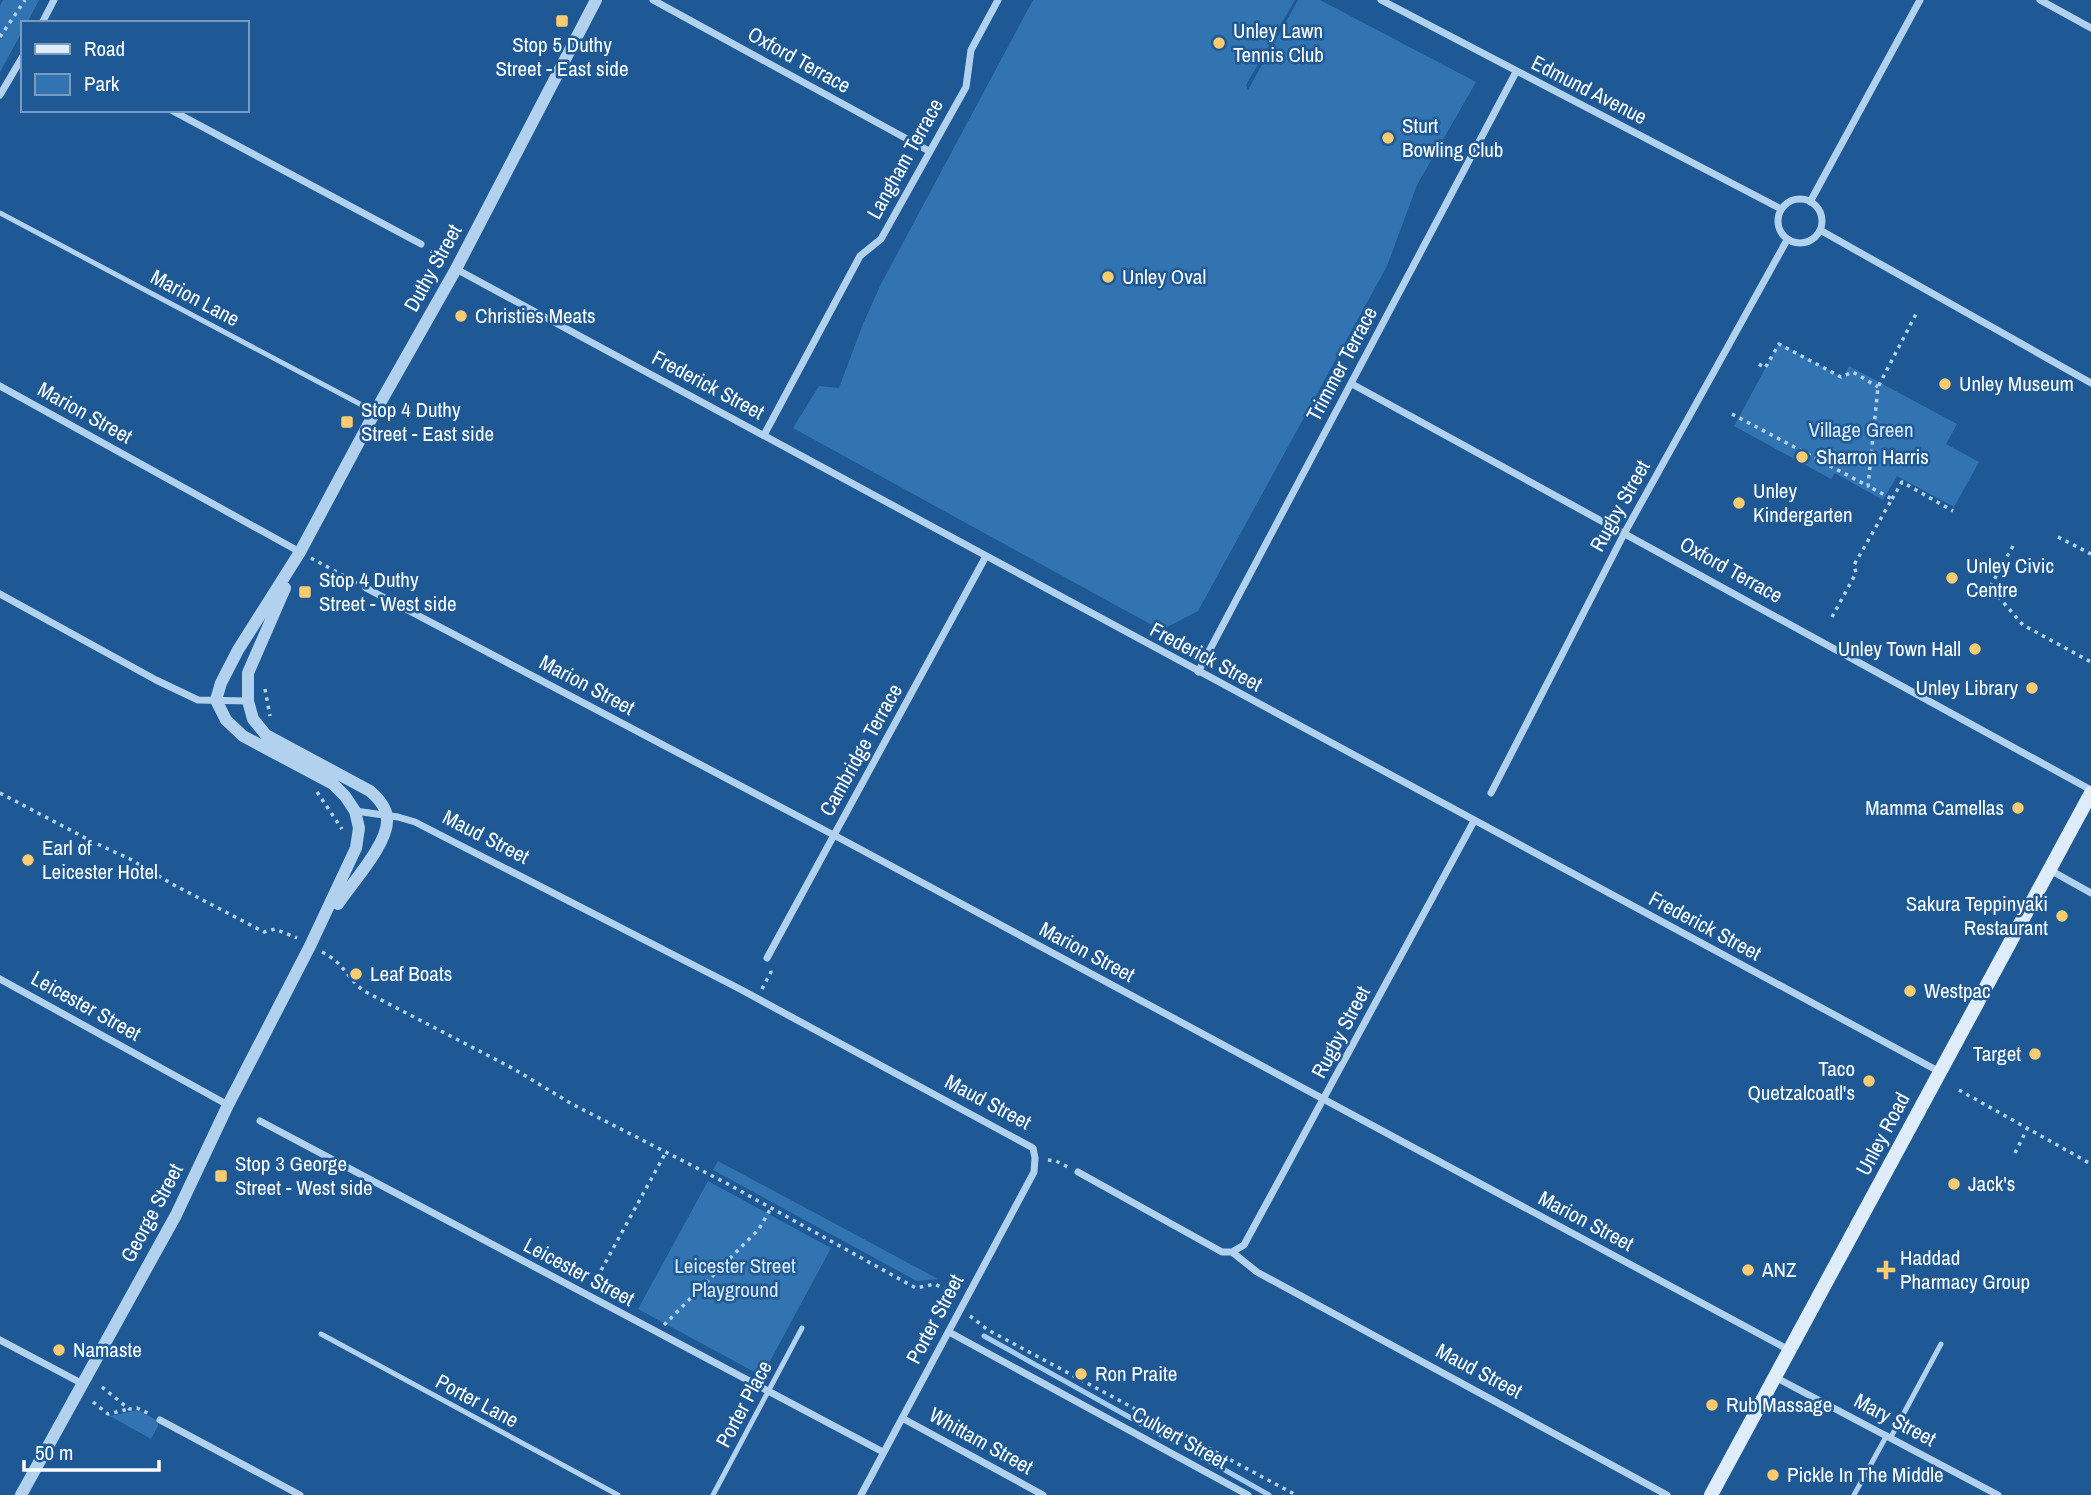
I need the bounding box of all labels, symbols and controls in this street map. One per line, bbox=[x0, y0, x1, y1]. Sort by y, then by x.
marker: Stop 5 Duthy Street - East side bbox=[554, 13, 570, 29]
place label: Unley Lawn Tennis Club bbox=[1233, 16, 1324, 69]
street label: Oxford Terrace bbox=[743, 19, 856, 100]
legend bbox=[21, 21, 248, 112]
place label: Stop 5 Duthy Street - East side bbox=[495, 30, 629, 83]
text: Road bbox=[84, 34, 125, 63]
marker: Unley Lawn Tennis Club bbox=[1211, 35, 1227, 51]
street label: Edmund Avenue bbox=[1526, 48, 1652, 131]
text: Park bbox=[84, 69, 120, 98]
street label: Langham Terrace bbox=[859, 93, 950, 224]
place label: Sturt Bowling Club bbox=[1402, 111, 1503, 164]
marker: Sturt Bowling Club bbox=[1380, 130, 1396, 146]
street label: Duthy Street bbox=[397, 219, 469, 317]
street label: Marion Lane bbox=[146, 262, 245, 333]
place label: Unley Oval bbox=[1122, 262, 1206, 291]
marker: Unley Oval bbox=[1100, 269, 1116, 285]
place label: Christies Meats bbox=[475, 301, 596, 330]
street label: Trimmer Terrace bbox=[1299, 301, 1384, 426]
marker: Christies Meats bbox=[453, 308, 469, 324]
street label: Frederick Street bbox=[647, 343, 770, 426]
place label: Unley Museum bbox=[1959, 369, 2074, 398]
street label: Marion Street bbox=[33, 375, 138, 451]
marker: Unley Museum bbox=[1937, 376, 1953, 392]
place label: Stop 4 Duthy Street - East side bbox=[361, 395, 494, 448]
marker: Stop 4 Duthy Street - East side bbox=[339, 414, 355, 430]
park label: Village Green bbox=[1809, 415, 1914, 444]
place label: Sharron Harris bbox=[1816, 442, 1929, 471]
marker: Sharron Harris bbox=[1794, 449, 1810, 465]
street label: Rugby Street bbox=[1583, 455, 1657, 557]
place label: Unley Kindergarten bbox=[1753, 476, 1853, 529]
marker: Unley Kindergarten bbox=[1731, 495, 1747, 511]
street label: Oxford Terrace bbox=[1675, 529, 1788, 610]
place label: Unley Civic Centre bbox=[1966, 551, 2054, 604]
place label: Stop 4 Duthy Street - West side bbox=[319, 565, 457, 618]
marker: Unley Civic Centre bbox=[1944, 570, 1960, 586]
marker: Stop 4 Duthy Street - West side bbox=[297, 584, 313, 600]
street label: Frederick Street bbox=[1145, 615, 1268, 698]
place label: Unley Town Hall bbox=[1838, 634, 1961, 663]
marker: Unley Town Hall bbox=[1967, 641, 1983, 657]
street label: Marion Street bbox=[534, 647, 640, 722]
place label: Unley Library bbox=[1916, 673, 2018, 702]
street label: Cambridge Terrace bbox=[812, 678, 909, 821]
marker: Unley Library bbox=[2024, 680, 2040, 696]
place label: Mamma Camellas bbox=[1865, 793, 2004, 822]
marker: Mamma Camellas bbox=[2010, 800, 2026, 816]
street label: Maud Street bbox=[438, 802, 535, 871]
place label: Earl of Leicester Hotel bbox=[42, 833, 158, 886]
marker: Earl of Leicester Hotel bbox=[20, 852, 36, 868]
street label: Frederick Street bbox=[1644, 884, 1767, 967]
place label: Sakura Teppinyaki Restaurant bbox=[1906, 889, 2048, 942]
marker: Sakura Teppinyaki Restaurant bbox=[2054, 908, 2070, 924]
street label: Marion Street bbox=[1034, 914, 1140, 989]
place label: Leaf Boats bbox=[370, 959, 452, 988]
street label: Leicester Street bbox=[26, 963, 147, 1048]
marker: Leaf Boats bbox=[348, 966, 364, 982]
place label: Westpac bbox=[1924, 976, 1991, 1005]
street label: Rugby Street bbox=[1304, 980, 1377, 1083]
marker: Westpac bbox=[1902, 983, 1918, 999]
place label: Target bbox=[1973, 1039, 2021, 1068]
marker: Target bbox=[2027, 1046, 2043, 1062]
place label: Taco Quetzalcoatl's bbox=[1747, 1054, 1855, 1107]
street label: Maud Street bbox=[940, 1067, 1037, 1136]
marker: Taco Quetzalcoatl's bbox=[1861, 1073, 1877, 1089]
street label: Unley Road bbox=[1849, 1087, 1916, 1180]
place label: Stop 3 George Street - West side bbox=[235, 1149, 373, 1202]
street label: George Street bbox=[113, 1158, 190, 1267]
marker: Stop 3 George Street - West side bbox=[213, 1168, 229, 1184]
place label: Jack's bbox=[1968, 1169, 2015, 1198]
marker: Jack's bbox=[1946, 1176, 1962, 1192]
street label: Marion Street bbox=[1533, 1183, 1639, 1258]
street label: Leicester Street bbox=[519, 1230, 640, 1313]
place label: Haddad Pharmacy Group bbox=[1900, 1243, 2030, 1296]
park label: Leicester Street Playground bbox=[674, 1251, 796, 1304]
place label: ANZ bbox=[1761, 1255, 1797, 1284]
marker: ANZ bbox=[1740, 1262, 1756, 1278]
marker: Haddad Pharmacy Group bbox=[1878, 1262, 1894, 1278]
street label: Porter Street bbox=[899, 1269, 970, 1369]
place label: Namaste bbox=[73, 1335, 142, 1364]
street label: Maud Street bbox=[1431, 1336, 1528, 1405]
marker: Namaste bbox=[51, 1342, 67, 1358]
street label: Porter Place bbox=[709, 1355, 779, 1452]
place label: Ron Praite bbox=[1095, 1359, 1177, 1388]
marker: Ron Praite bbox=[1073, 1366, 1089, 1382]
street label: Porter Lane bbox=[431, 1367, 524, 1434]
street label: Mary Street bbox=[1849, 1386, 1942, 1453]
place label: Rub Massage bbox=[1726, 1390, 1832, 1419]
marker: Rub Massage bbox=[1704, 1397, 1720, 1413]
street label: Culvert Street bbox=[1127, 1399, 1233, 1476]
street label: Whittam Street bbox=[924, 1400, 1039, 1481]
scale bar bbox=[24, 1428, 159, 1472]
text: 50 m bbox=[35, 1438, 73, 1467]
place label: Pickle In The Middle bbox=[1787, 1460, 1944, 1489]
marker: Pickle In The Middle bbox=[1765, 1467, 1781, 1483]

